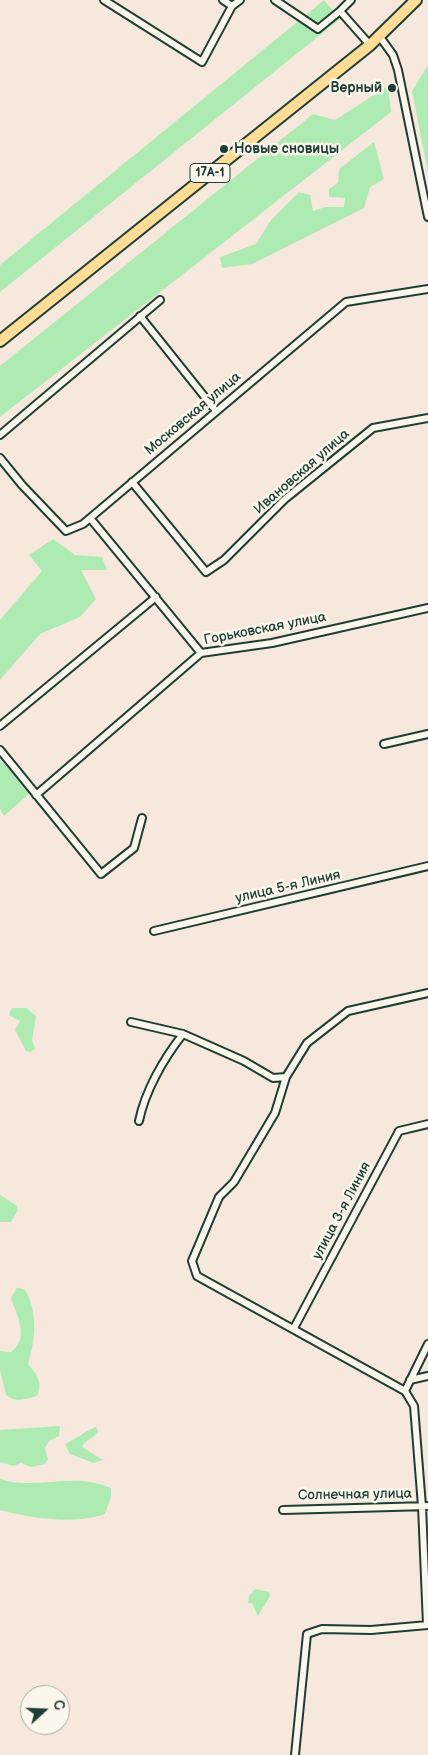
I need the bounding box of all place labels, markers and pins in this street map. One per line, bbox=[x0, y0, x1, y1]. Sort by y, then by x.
place label: Верный bbox=[330, 80, 382, 96]
marker: Верный bbox=[386, 82, 398, 94]
place label: Новые сновицы bbox=[234, 141, 339, 157]
marker: Новые сновицы bbox=[218, 143, 230, 155]

